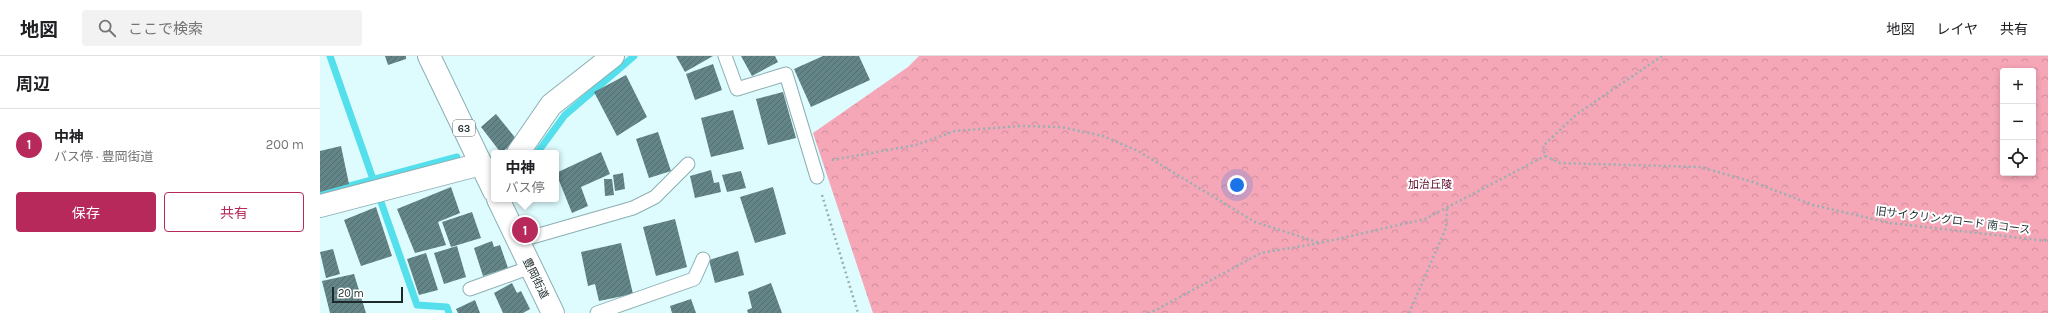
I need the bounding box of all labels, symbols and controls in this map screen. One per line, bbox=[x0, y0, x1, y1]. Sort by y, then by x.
search box bbox=[82, 10, 362, 46]
icon: search bbox=[96, 17, 118, 39]
text: 地図 bbox=[20, 19, 58, 41]
text: ここで検索 bbox=[128, 20, 203, 38]
text: 地図 bbox=[1886, 21, 1914, 38]
text: レイヤ bbox=[1936, 21, 1978, 38]
text: 共有 bbox=[2000, 21, 2028, 38]
map controls bbox=[2000, 68, 2036, 176]
button: + bbox=[2000, 68, 2036, 104]
text: 周辺 bbox=[16, 74, 50, 94]
button: − bbox=[2000, 104, 2036, 140]
road number: 63 bbox=[453, 120, 475, 136]
text: 中神 bbox=[54, 128, 84, 146]
text: 1 bbox=[27, 137, 31, 152]
text: 200 m bbox=[266, 137, 304, 152]
button: locate bbox=[2000, 140, 2036, 176]
text: バス停 · 豊岡街道 bbox=[54, 149, 154, 164]
popup bbox=[491, 150, 559, 202]
text: 中神 bbox=[505, 159, 536, 177]
your location bbox=[1227, 175, 1247, 195]
park label: 加治丘陵 bbox=[1408, 178, 1452, 191]
text: バス停 bbox=[505, 180, 545, 195]
button: 保存 bbox=[16, 192, 156, 232]
button: 共有 bbox=[164, 192, 304, 232]
street label: 旧サイクリングロード 南コース bbox=[1875, 205, 2031, 236]
pin: 1 bbox=[512, 215, 538, 245]
street label: 豊岡街道 bbox=[520, 256, 551, 301]
scale bar bbox=[332, 285, 403, 304]
text: 20 m bbox=[338, 287, 364, 300]

